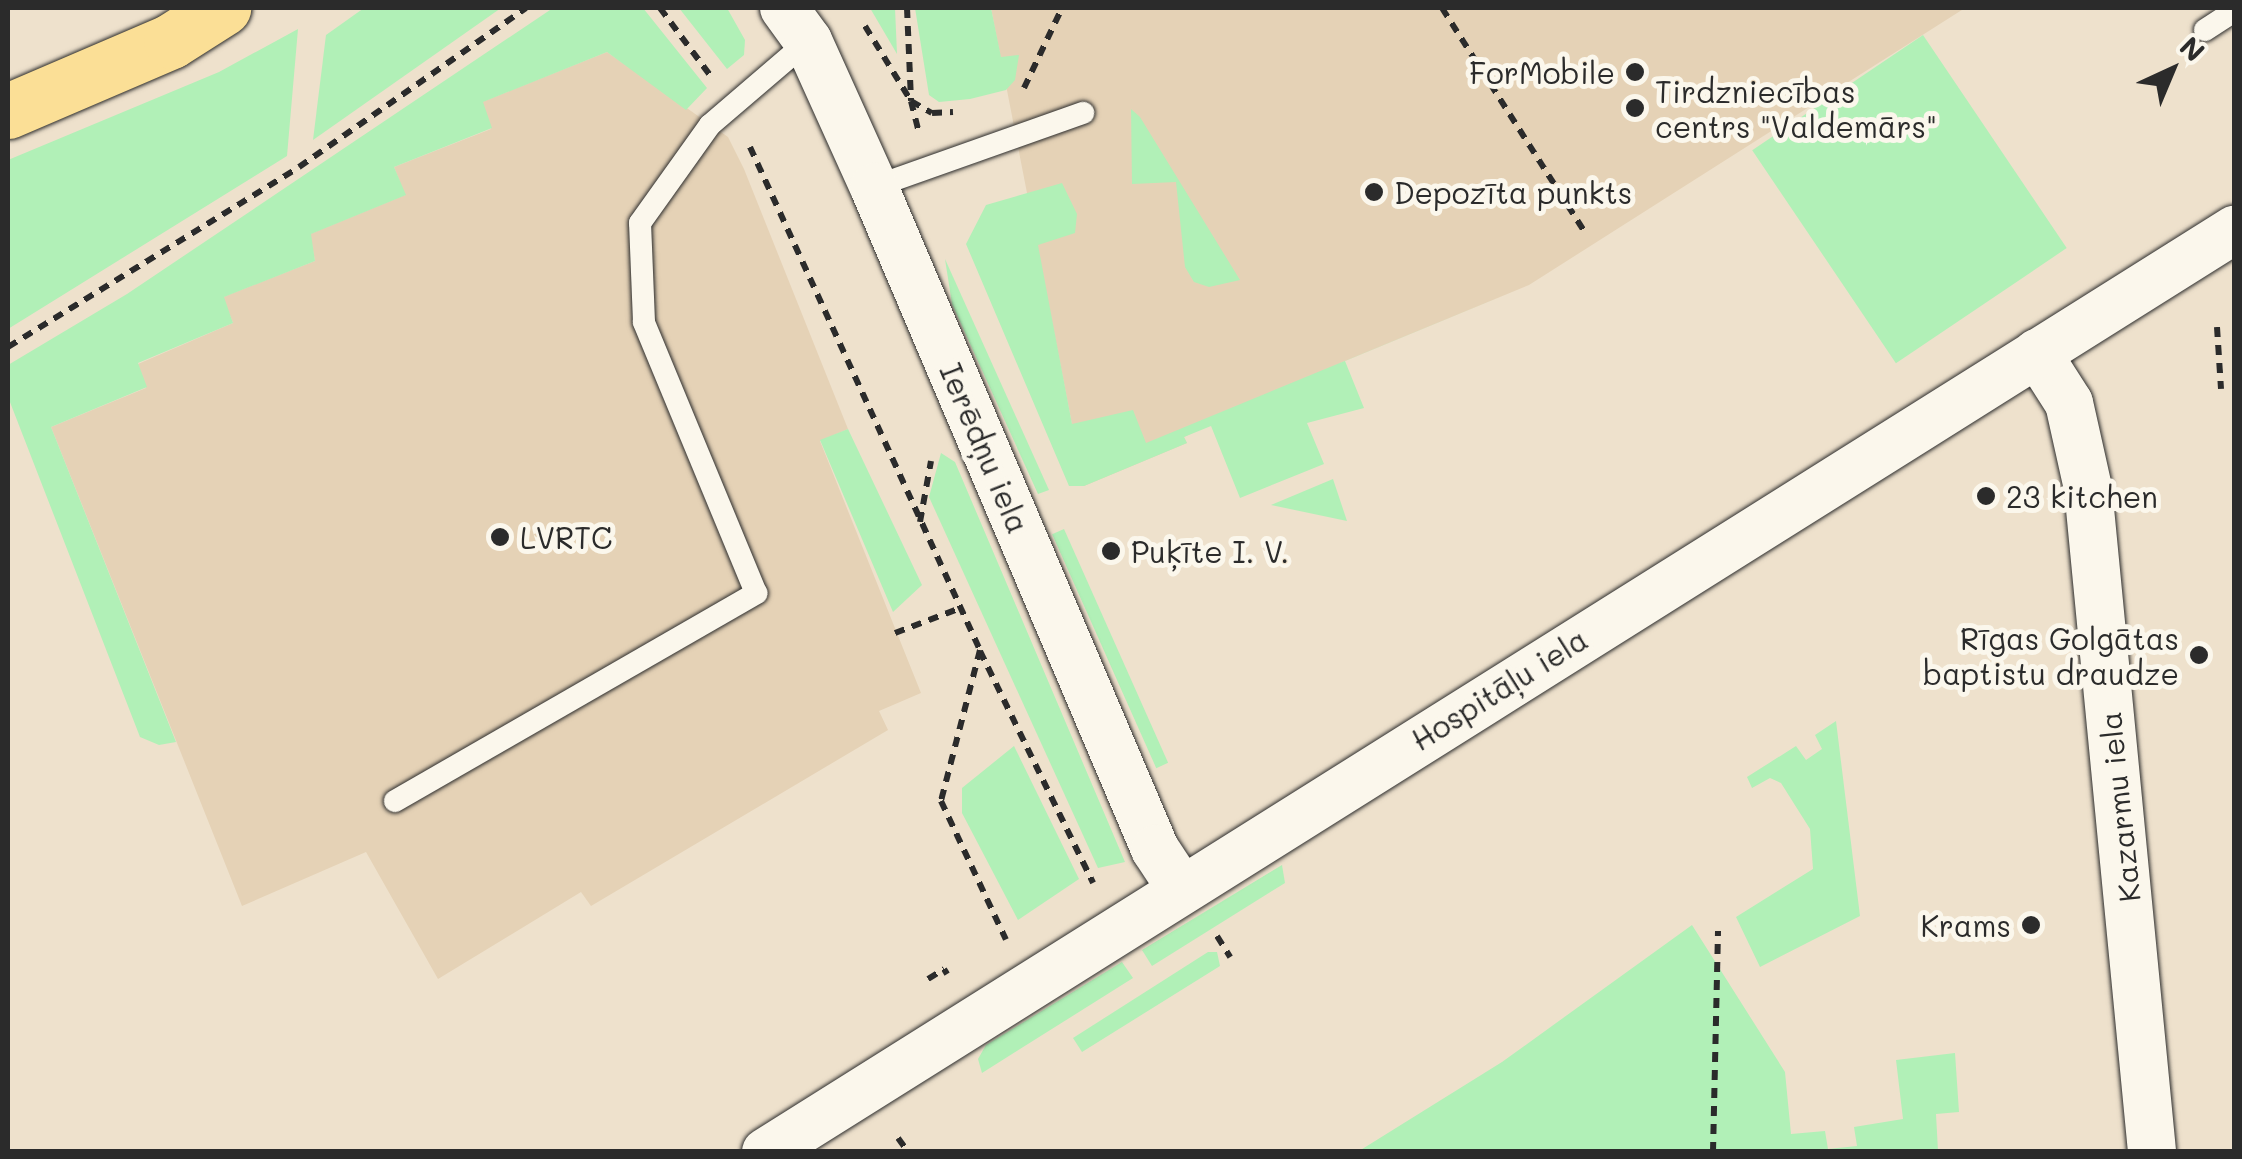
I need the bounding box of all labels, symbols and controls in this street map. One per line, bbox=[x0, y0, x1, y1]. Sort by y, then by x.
north arrow bbox=[2122, 20, 2222, 120]
text: N bbox=[2173, 28, 2213, 69]
place label: ForMobile bbox=[1469, 54, 1615, 90]
marker: ForMobile bbox=[1624, 61, 1646, 83]
place label: Tirdzniecības centrs "Valdemārs" bbox=[1655, 73, 1937, 144]
marker: Tirdzniecības centrs "Valdemārs" bbox=[1624, 97, 1646, 119]
place label: Depozīta punkts bbox=[1394, 174, 1632, 210]
marker: Depozīta punkts bbox=[1363, 181, 1385, 203]
street label: Ierēdņu iela bbox=[933, 358, 1037, 538]
place label: 23 kitchen bbox=[2006, 478, 2158, 514]
marker: 23 kitchen bbox=[1975, 485, 1997, 507]
place label: LVRTC bbox=[520, 519, 612, 555]
marker: LVRTC bbox=[489, 526, 511, 548]
place label: Puķīte I. V. bbox=[1131, 533, 1289, 569]
marker: Puķīte I. V. bbox=[1100, 540, 1122, 562]
place label: Rīgas Golgātas baptistu draudze bbox=[1923, 620, 2179, 690]
street label: Hospitāļu iela bbox=[1404, 621, 1594, 757]
marker: Rīgas Golgātas baptistu draudze bbox=[2188, 644, 2210, 666]
street label: Kazarmu iela bbox=[2091, 710, 2147, 904]
place label: Krams bbox=[1921, 907, 2011, 943]
marker: Krams bbox=[2020, 914, 2042, 936]

